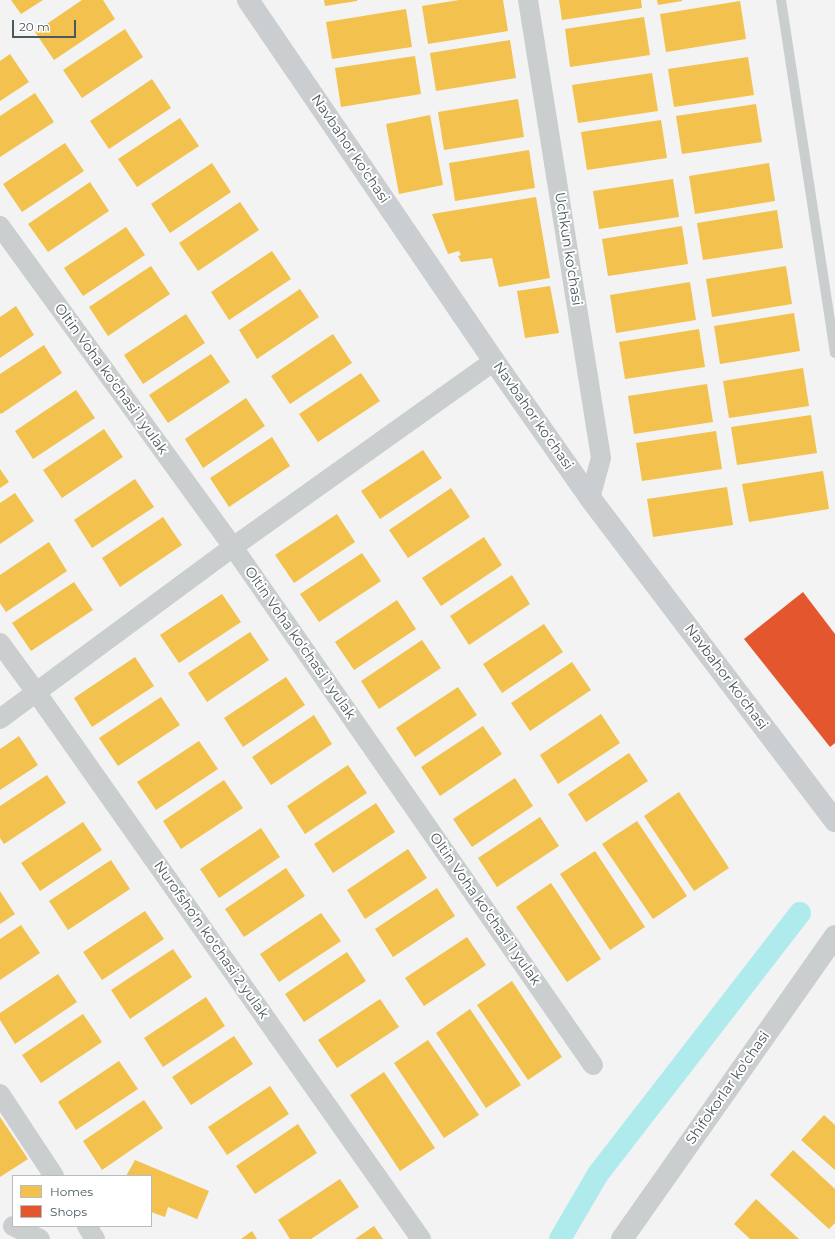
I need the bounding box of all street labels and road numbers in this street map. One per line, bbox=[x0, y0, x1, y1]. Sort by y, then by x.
street label: Navbahor ko'chasi bbox=[307, 91, 393, 207]
street label: Uchkun ko'chasi bbox=[551, 191, 585, 307]
street label: Oltin Voha ko'chasi 1 yulak bbox=[51, 300, 171, 458]
street label: Navbahor ko'chasi bbox=[490, 359, 576, 473]
street label: Oltin Voha ko'chasi 1 yulak bbox=[241, 564, 359, 722]
street label: Navbahor ko'chasi bbox=[681, 621, 771, 733]
street label: Oltin Voha ko'chasi 1 yulak bbox=[426, 830, 544, 988]
street label: Nurofsho'n ko'chasi 2 yulak bbox=[150, 858, 272, 1022]
street label: Shifokorlar ko'chasi bbox=[683, 1028, 773, 1148]

